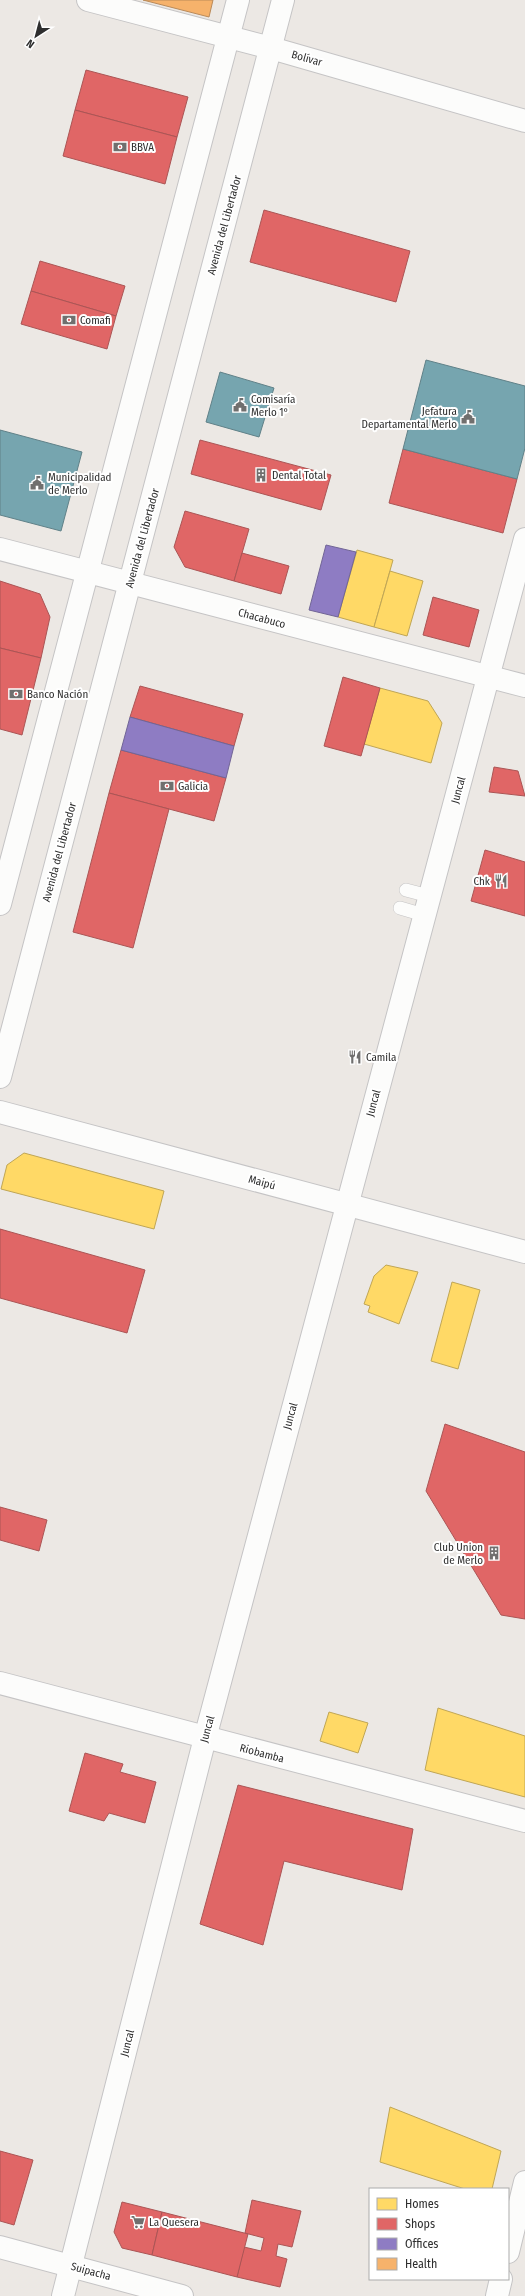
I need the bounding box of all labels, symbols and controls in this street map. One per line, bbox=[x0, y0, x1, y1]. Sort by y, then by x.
north arrow bbox=[16, 16, 56, 56]
text: N bbox=[24, 36, 37, 51]
street label: Bolívar bbox=[290, 48, 324, 69]
bank icon: BBVA bbox=[112, 139, 128, 155]
place label: BBVA bbox=[131, 141, 154, 154]
street label: Avenida del Libertador bbox=[205, 174, 244, 276]
bank icon: Comafi bbox=[61, 312, 77, 328]
place label: Comafi bbox=[80, 314, 111, 327]
place label: Comisaría Merlo 1° bbox=[251, 393, 295, 419]
public building icon: Comisaría Merlo 1° bbox=[232, 397, 248, 413]
place label: Jefatura Departamental Merlo bbox=[362, 405, 457, 431]
public building icon: Jefatura Departamental Merlo bbox=[460, 409, 476, 425]
building icon: Dental Total bbox=[253, 467, 269, 483]
place label: Dental Total bbox=[272, 469, 326, 482]
place label: Municipalidad de Merlo bbox=[48, 471, 112, 497]
public building icon: Municipalidad de Merlo bbox=[29, 475, 45, 491]
street label: Avenida del Libertador bbox=[123, 487, 162, 589]
street label: Chacabuco bbox=[237, 606, 287, 631]
bank icon: Banco Nación bbox=[8, 686, 24, 702]
place label: Banco Nación bbox=[27, 688, 88, 701]
street label: Juncal bbox=[449, 775, 468, 805]
bank icon: Galicia bbox=[159, 778, 175, 794]
place label: Galicia bbox=[178, 780, 208, 793]
street label: Avenida del Libertador bbox=[40, 801, 79, 903]
restaurant icon: Chk bbox=[493, 873, 509, 889]
place label: Chk bbox=[474, 875, 491, 888]
restaurant icon: Camila bbox=[347, 1049, 363, 1065]
place label: Camila bbox=[366, 1051, 396, 1064]
street label: Juncal bbox=[364, 1088, 383, 1118]
street label: Maipú bbox=[247, 1173, 277, 1192]
street label: Juncal bbox=[281, 1401, 300, 1431]
place label: Club Union de Merlo bbox=[434, 1541, 483, 1567]
building icon: Club Union de Merlo bbox=[486, 1545, 502, 1561]
street label: Juncal bbox=[198, 1714, 217, 1744]
street label: Riobamba bbox=[238, 1741, 285, 1766]
street label: Juncal bbox=[118, 2028, 137, 2058]
legend bbox=[369, 2188, 509, 2280]
text: Homes bbox=[405, 2197, 439, 2211]
supermarket icon: La Quesera bbox=[130, 2214, 146, 2230]
place label: La Quesera bbox=[149, 2216, 199, 2229]
text: Shops bbox=[405, 2217, 435, 2231]
text: Offices bbox=[405, 2237, 438, 2251]
text: Health bbox=[405, 2257, 437, 2271]
street label: Suipacha bbox=[69, 2260, 112, 2283]

